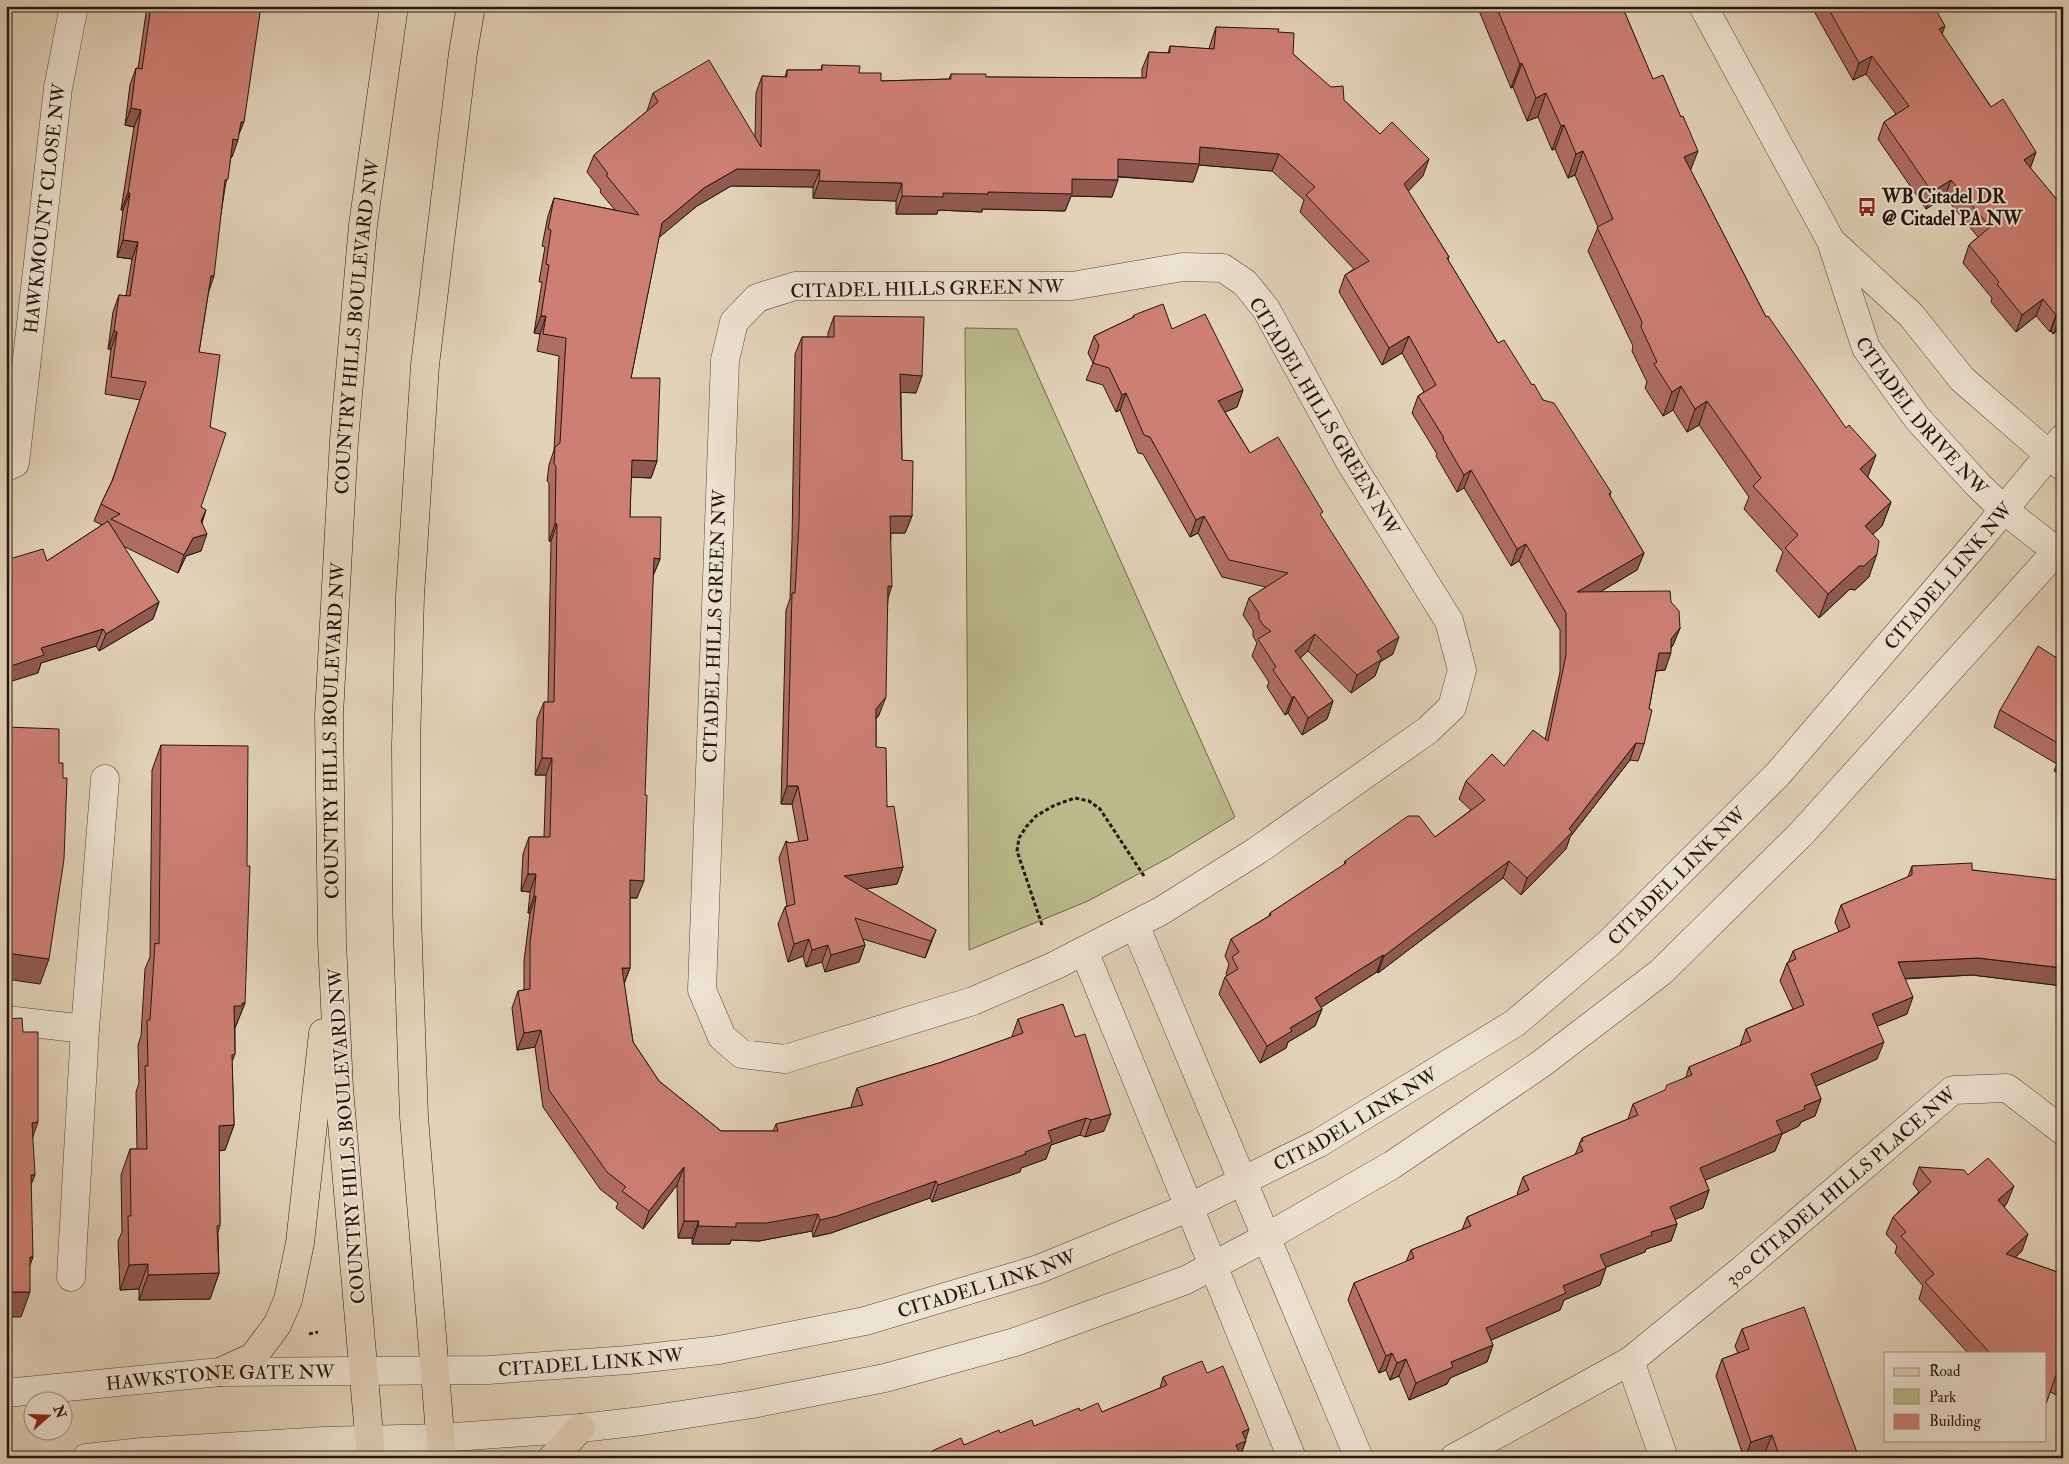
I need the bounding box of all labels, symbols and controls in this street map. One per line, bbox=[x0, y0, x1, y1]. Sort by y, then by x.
street label: HAWKMOUNT CLOSE NW bbox=[19, 82, 72, 335]
street label: COUNTRY HILLS BOULEVARD NW bbox=[330, 157, 385, 495]
place label: WB Citadel DR @ Citadel PA NW bbox=[1881, 185, 2024, 231]
bus stop icon: WB Citadel DR @ Citadel PA NW bbox=[1856, 196, 1878, 218]
street label: CITADEL HILLS GREEN NW bbox=[790, 275, 1065, 303]
street label: CITADEL HILLS GREEN NW bbox=[1243, 293, 1405, 540]
street label: CITADEL DRIVE NW bbox=[1850, 334, 1993, 501]
street label: CITADEL HILLS GREEN NW bbox=[698, 488, 732, 763]
street label: CITADEL LINK NW bbox=[1879, 497, 2018, 655]
street label: COUNTRY HILLS BOULEVARD NW bbox=[318, 561, 350, 899]
street label: CITADEL LINK NW bbox=[1603, 802, 1752, 951]
street label: COUNTRY HILLS BOULEVARD NW bbox=[323, 966, 371, 1305]
street label: CITADEL LINK NW bbox=[1270, 1062, 1443, 1177]
street label: 300 CITADEL HILLS PLACE NW bbox=[1721, 1081, 1962, 1291]
street label: CITADEL LINK NW bbox=[895, 1244, 1080, 1324]
street label: CITADEL LINK NW bbox=[497, 1343, 685, 1382]
legend bbox=[1884, 1352, 2046, 1442]
street label: HAWKSTONE GATE NW bbox=[105, 1360, 335, 1396]
text: Road bbox=[1929, 1362, 1961, 1381]
text: Park bbox=[1929, 1388, 1956, 1407]
north arrow bbox=[22, 1392, 72, 1442]
text: N bbox=[49, 1402, 70, 1421]
text: Building bbox=[1929, 1412, 1981, 1431]

